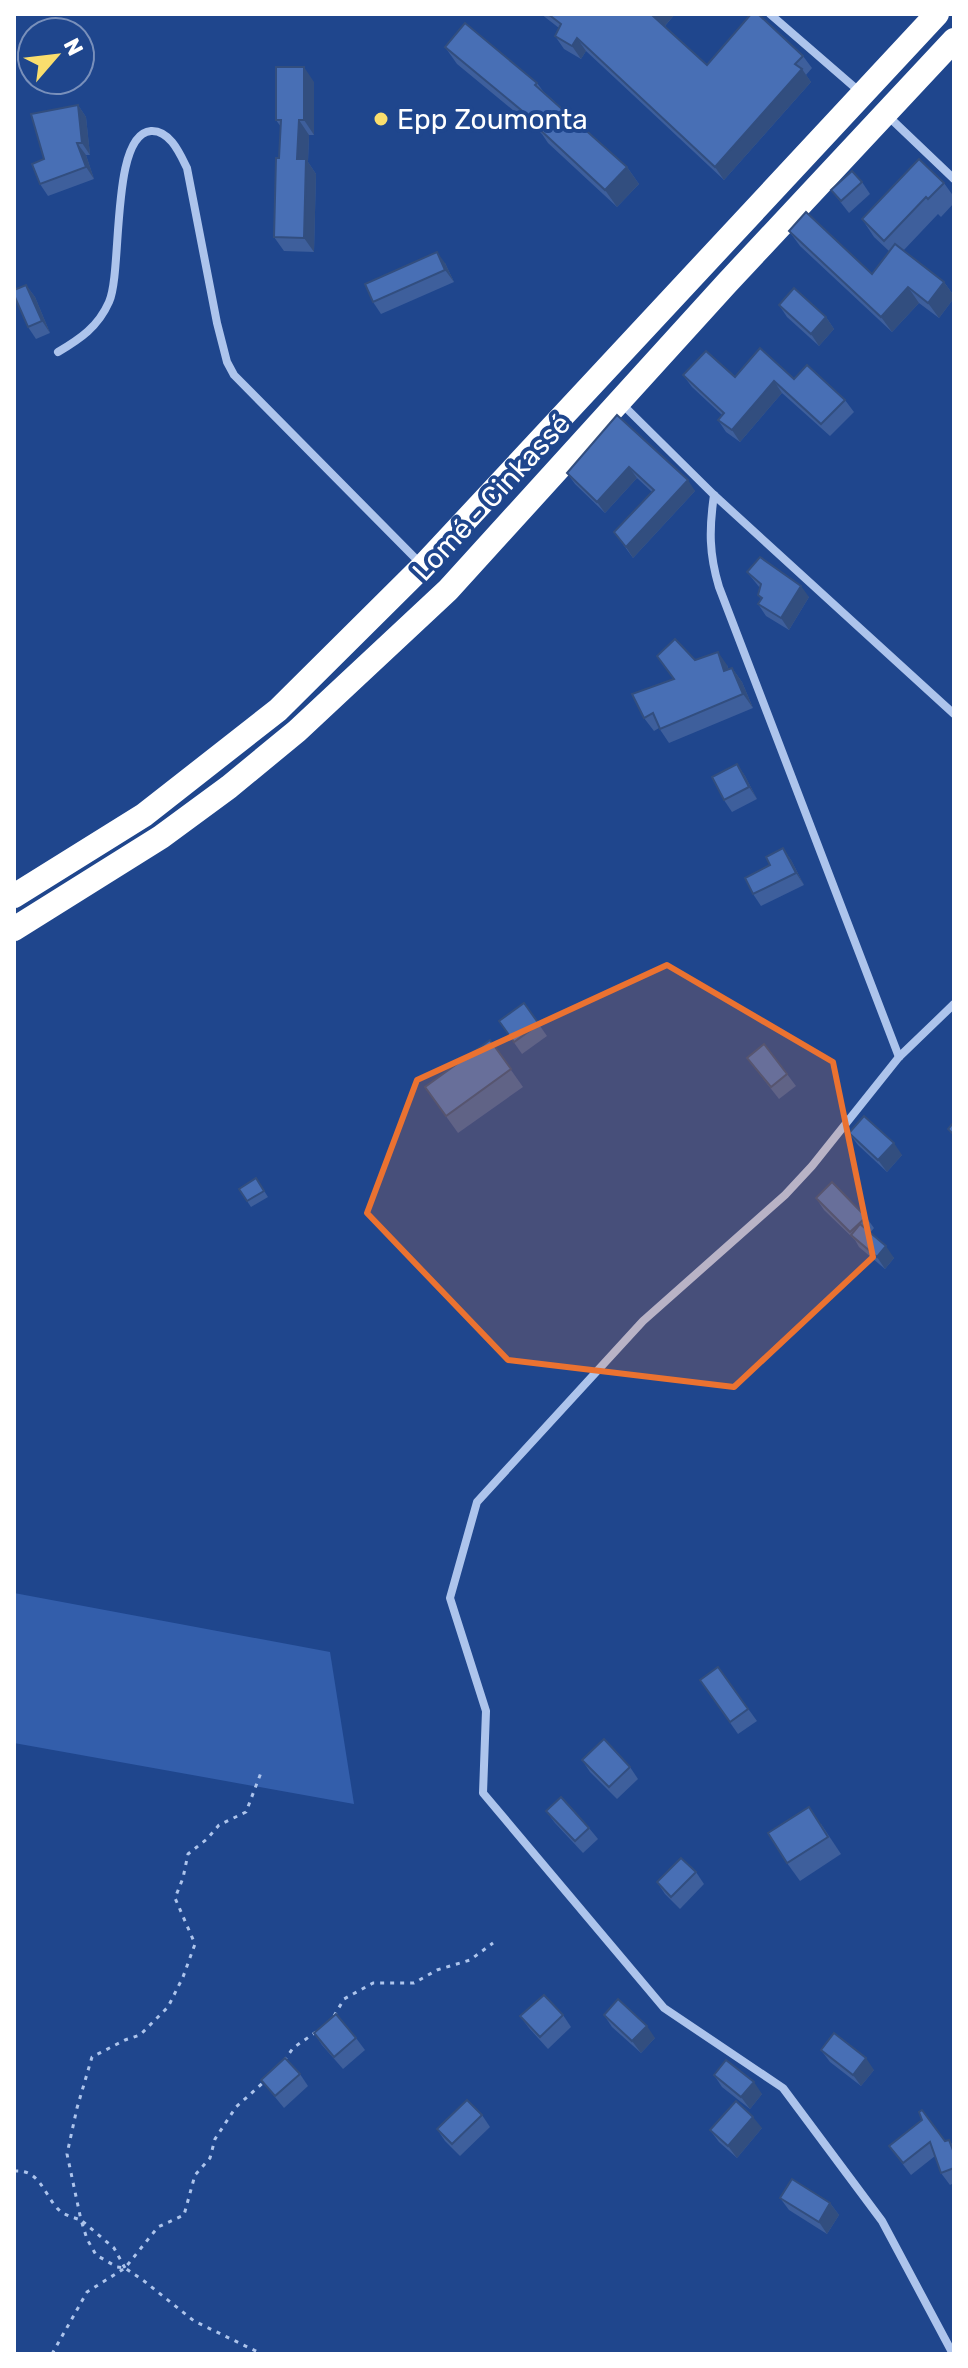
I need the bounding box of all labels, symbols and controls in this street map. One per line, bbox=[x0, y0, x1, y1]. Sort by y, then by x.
north arrow bbox=[16, 16, 96, 96]
text: N bbox=[58, 34, 89, 60]
place label: Epp Zoumonta bbox=[397, 103, 588, 136]
marker: Epp Zoumonta bbox=[372, 110, 390, 128]
street label: Lomé - Cinkassé bbox=[406, 407, 577, 587]

